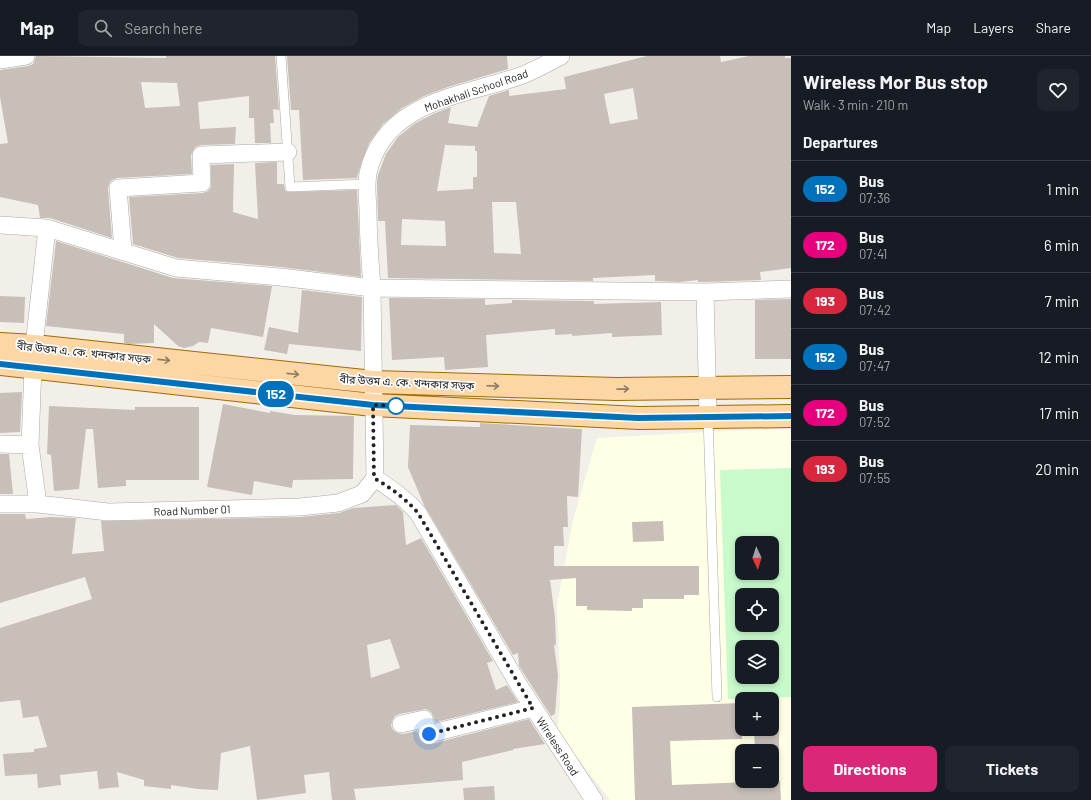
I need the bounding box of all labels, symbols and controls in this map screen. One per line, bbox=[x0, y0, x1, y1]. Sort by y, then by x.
search box bbox=[78, 10, 358, 46]
text: Map bbox=[20, 16, 54, 39]
icon: search bbox=[92, 17, 114, 39]
text: Search here bbox=[124, 19, 202, 37]
text: Map bbox=[926, 19, 951, 36]
text: Layers bbox=[973, 19, 1014, 36]
text: Share bbox=[1036, 19, 1071, 36]
street label: Mohakhali School Road bbox=[422, 66, 530, 114]
button: heart bbox=[1037, 69, 1079, 111]
text: Wireless Mor Bus stop bbox=[803, 70, 988, 93]
text: Walk · 3 min · 210 m bbox=[803, 97, 908, 113]
text: Departures bbox=[803, 133, 878, 151]
text: Bus bbox=[859, 172, 884, 190]
text: 152 bbox=[815, 180, 835, 197]
text: 1 min bbox=[1046, 180, 1079, 198]
text: 07:36 bbox=[859, 190, 890, 206]
text: Bus bbox=[859, 228, 884, 246]
text: 172 bbox=[815, 236, 835, 253]
text: 6 min bbox=[1044, 236, 1079, 254]
text: 07:41 bbox=[859, 246, 887, 262]
text: Bus bbox=[859, 284, 884, 302]
text: 193 bbox=[815, 292, 835, 309]
text: 7 min bbox=[1045, 292, 1079, 310]
text: 07:42 bbox=[859, 302, 891, 318]
street label: বীর উত্তম এ. কে. খন্দকার সড়ক bbox=[15, 338, 152, 366]
text: Bus bbox=[859, 340, 884, 358]
text: 152 bbox=[815, 348, 835, 365]
text: 12 min bbox=[1038, 348, 1079, 366]
one-way arrow bbox=[157, 356, 170, 364]
text: 07:47 bbox=[859, 358, 890, 374]
one-way arrow bbox=[286, 370, 299, 377]
street label: বীর উত্তম এ. কে. খন্দকার সড়ক bbox=[338, 372, 475, 392]
line badge: 152 bbox=[253, 381, 299, 407]
one-way arrow bbox=[486, 382, 499, 389]
text: 152 bbox=[266, 385, 286, 402]
one-way arrow bbox=[616, 385, 629, 393]
text: Bus bbox=[859, 396, 884, 414]
unlabelled marker bbox=[387, 397, 405, 415]
text: 172 bbox=[815, 404, 835, 421]
text: 17 min bbox=[1039, 404, 1079, 422]
text: 07:52 bbox=[859, 414, 891, 430]
text: Bus bbox=[859, 452, 884, 470]
text: 193 bbox=[815, 460, 835, 477]
text: 20 min bbox=[1035, 460, 1079, 478]
text: 07:55 bbox=[859, 470, 890, 486]
street label: Road Number 01 bbox=[153, 502, 231, 518]
north arrow bbox=[735, 536, 779, 580]
map controls bbox=[735, 536, 779, 788]
button: locate bbox=[735, 588, 779, 632]
button: layers bbox=[735, 640, 779, 684]
button: + bbox=[735, 692, 779, 736]
street label: Wireless Road bbox=[534, 714, 582, 778]
your location bbox=[419, 724, 439, 744]
button: − bbox=[735, 744, 779, 788]
button: Directions bbox=[803, 746, 937, 792]
button: Tickets bbox=[945, 746, 1079, 792]

